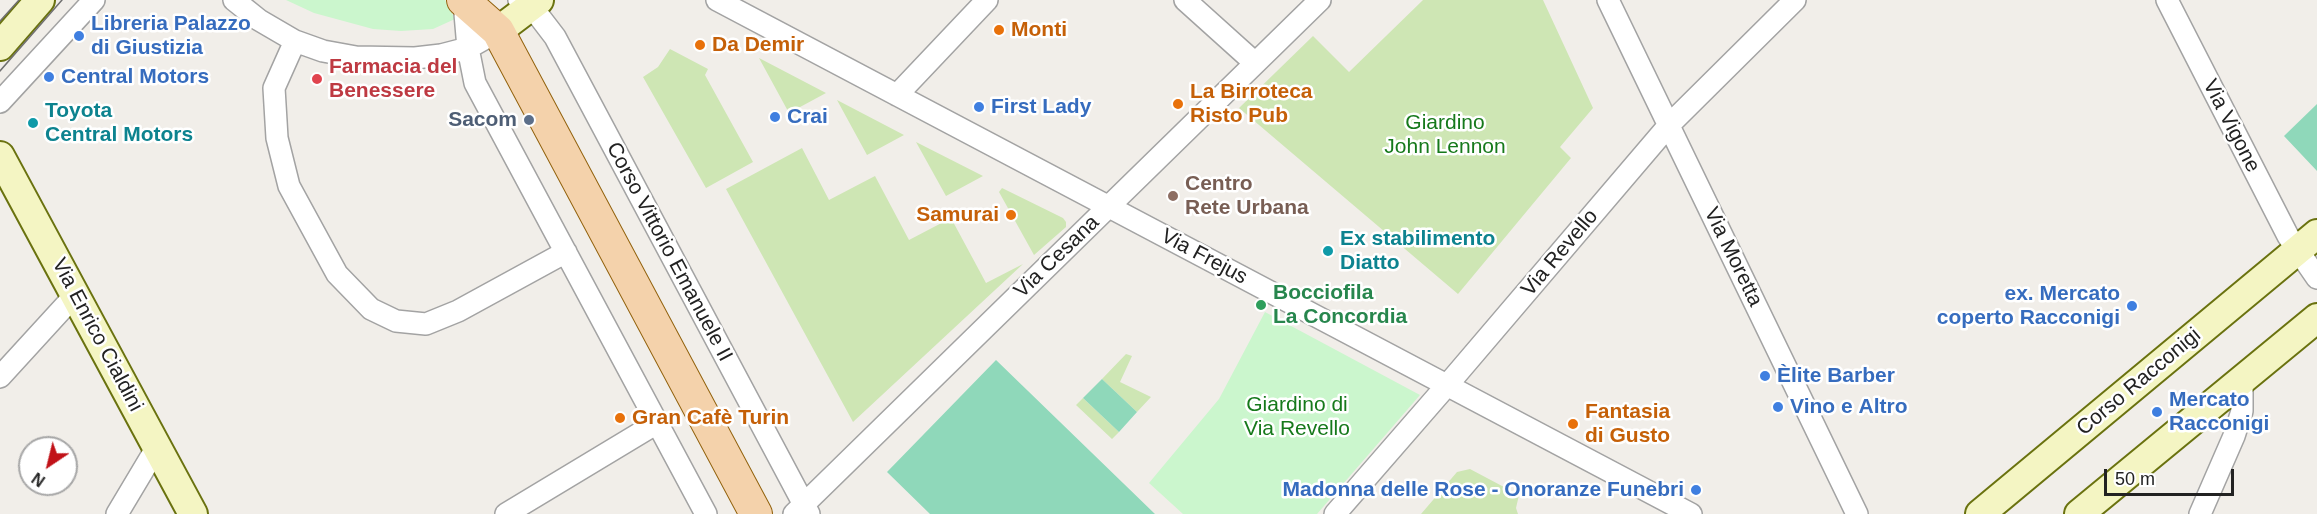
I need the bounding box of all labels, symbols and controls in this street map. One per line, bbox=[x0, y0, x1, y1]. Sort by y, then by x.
place label: Libreria Palazzo di Giustizia bbox=[91, 11, 251, 61]
place label: Monti bbox=[1011, 17, 1067, 43]
marker: Monti bbox=[992, 23, 1006, 37]
marker: Libreria Palazzo di Giustizia bbox=[72, 29, 86, 43]
place label: Da Demir bbox=[712, 32, 804, 58]
marker: Da Demir bbox=[693, 38, 707, 52]
place label: Farmacia del Benessere bbox=[329, 54, 457, 104]
place label: Central Motors bbox=[61, 64, 209, 90]
marker: Central Motors bbox=[42, 70, 56, 84]
marker: Farmacia del Benessere bbox=[310, 72, 324, 86]
street label: Via Vigone bbox=[2197, 75, 2265, 177]
place label: La Birroteca Risto Pub bbox=[1190, 79, 1313, 129]
place label: First Lady bbox=[991, 94, 1091, 120]
marker: La Birroteca Risto Pub bbox=[1171, 97, 1185, 111]
place label: Toyota Central Motors bbox=[45, 98, 193, 148]
marker: First Lady bbox=[972, 100, 986, 114]
place label: Crai bbox=[787, 104, 828, 130]
place label: Sacom bbox=[448, 107, 517, 133]
marker: Crai bbox=[768, 110, 782, 124]
park label: Giardino John Lennon bbox=[1384, 110, 1506, 160]
marker: Sacom bbox=[522, 113, 536, 127]
marker: Toyota Central Motors bbox=[26, 116, 40, 130]
street label: Corso Vittorio Emanuele II bbox=[600, 138, 738, 366]
place label: Centro Rete Urbana bbox=[1185, 171, 1309, 221]
marker: Centro Rete Urbana bbox=[1166, 189, 1180, 203]
place label: Samurai bbox=[916, 202, 999, 228]
street label: Via Moretta bbox=[1698, 203, 1768, 311]
street label: Via Revello bbox=[1516, 204, 1604, 302]
marker: Samurai bbox=[1004, 208, 1018, 222]
street label: Via Cesana bbox=[1009, 210, 1105, 304]
street label: Via Frejus bbox=[1157, 224, 1251, 290]
place label: Ex stabilimento Diatto bbox=[1340, 226, 1495, 276]
marker: Ex stabilimento Diatto bbox=[1321, 244, 1335, 258]
street label: Via Enrico Cialdini bbox=[46, 254, 148, 416]
place label: Bocciofila La Concordia bbox=[1273, 280, 1407, 330]
place label: ex. Mercato coperto Racconigi bbox=[1937, 281, 2120, 331]
marker: Bocciofila La Concordia bbox=[1254, 298, 1268, 312]
marker: ex. Mercato coperto Racconigi bbox=[2125, 299, 2139, 313]
street label: Corso Racconigi bbox=[2072, 323, 2206, 441]
place label: Èlite Barber bbox=[1777, 363, 1895, 389]
marker: Èlite Barber bbox=[1758, 369, 1772, 383]
place label: Mercato Racconigi bbox=[2169, 387, 2269, 437]
park label: Giardino di Via Revello bbox=[1244, 392, 1350, 442]
place label: Vino e Altro bbox=[1790, 394, 1907, 420]
place label: Fantasia di Gusto bbox=[1585, 399, 1670, 449]
marker: Vino e Altro bbox=[1771, 400, 1785, 414]
place label: Gran Cafè Turin bbox=[632, 405, 789, 431]
marker: Mercato Racconigi bbox=[2150, 405, 2164, 419]
marker: Gran Cafè Turin bbox=[613, 411, 627, 425]
marker: Fantasia di Gusto bbox=[1566, 417, 1580, 431]
north arrow bbox=[18, 436, 78, 496]
scale bar bbox=[2107, 457, 2238, 495]
text: N bbox=[29, 469, 48, 490]
text: 50 m bbox=[2115, 469, 2155, 489]
place label: Madonna delle Rose - Onoranze Funebri bbox=[1283, 477, 1684, 503]
marker: Madonna delle Rose - Onoranze Funebri bbox=[1689, 483, 1703, 497]

